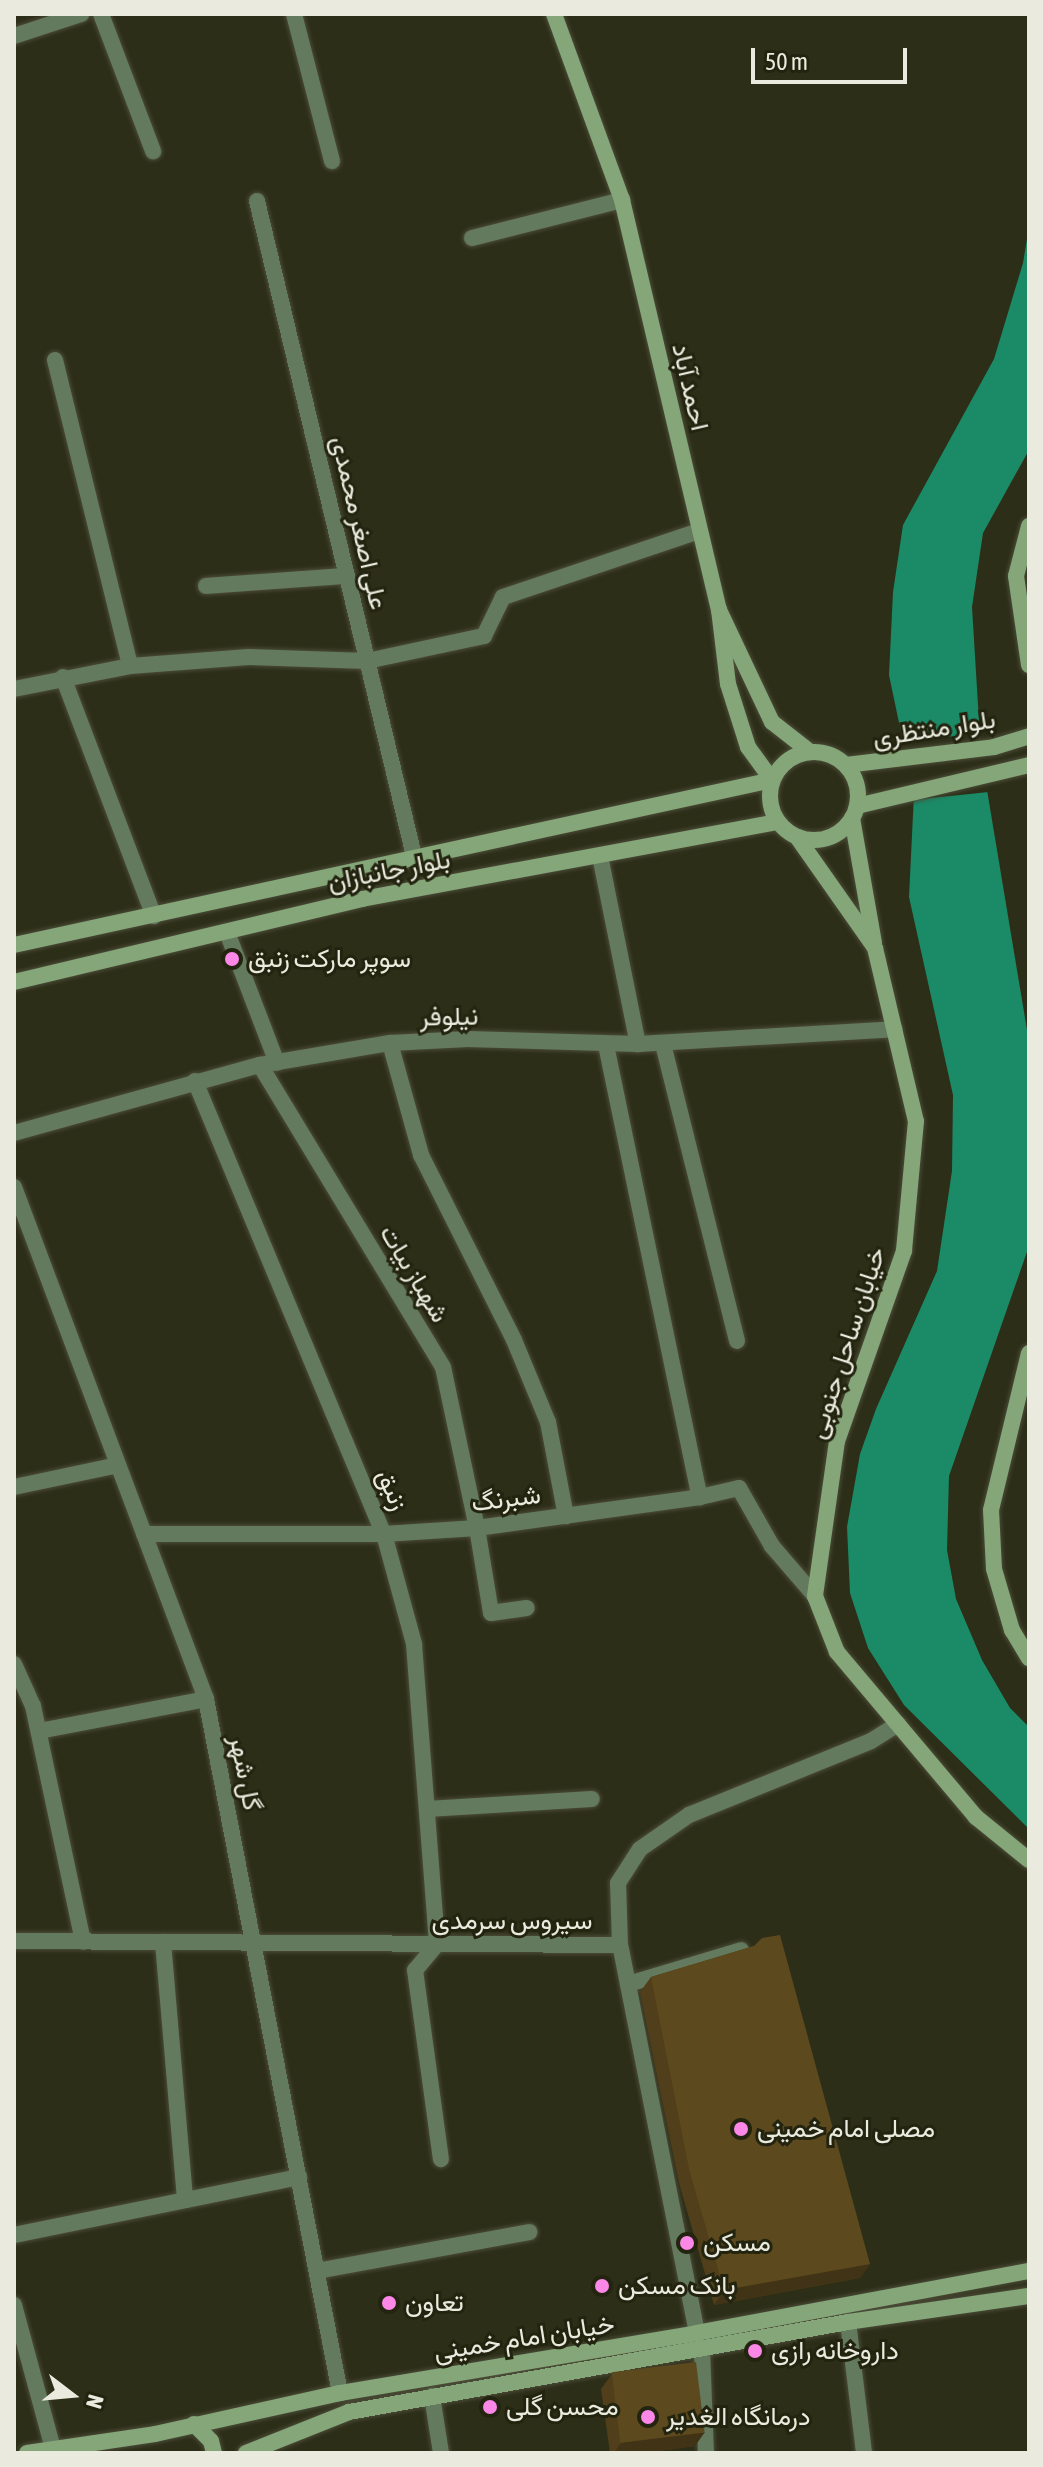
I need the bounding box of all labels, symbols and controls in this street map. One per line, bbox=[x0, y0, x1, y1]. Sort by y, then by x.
scale bar bbox=[755, 32, 911, 82]
text: 50 m bbox=[765, 48, 808, 75]
street label: احمد آباد bbox=[665, 340, 715, 434]
street label: علی اصغر محمدی bbox=[324, 433, 394, 613]
street label: بلوار منتظری bbox=[870, 704, 998, 754]
street label: بلوار جانبازان bbox=[325, 844, 453, 898]
place label: سوپر مارکت زنبق bbox=[248, 943, 411, 975]
marker: سوپر مارکت زنبق bbox=[223, 950, 241, 968]
street label: نیلوفر bbox=[419, 1001, 479, 1033]
street label: شهباز بیات bbox=[373, 1220, 455, 1328]
street label: خیابان ساحل جنوبی bbox=[801, 1243, 893, 1443]
street label: زنبق bbox=[369, 1465, 415, 1515]
street label: شبرنگ bbox=[470, 1479, 542, 1519]
street label: گل شهر bbox=[222, 1733, 268, 1813]
street label: سیروس سرمدی bbox=[432, 1905, 592, 1937]
place label: مصلی امام خمینی bbox=[757, 2113, 935, 2145]
marker: مصلی امام خمینی bbox=[732, 2120, 750, 2138]
place label: مسکن bbox=[703, 2227, 771, 2259]
marker: مسکن bbox=[678, 2234, 696, 2252]
place label: بانک مسکن bbox=[618, 2270, 736, 2302]
marker: بانک مسکن bbox=[593, 2277, 611, 2295]
place label: تعاون bbox=[405, 2287, 464, 2319]
marker: تعاون bbox=[380, 2294, 398, 2312]
street label: خیابان امام خمینی bbox=[431, 2308, 617, 2368]
place label: داروخانه رازی bbox=[771, 2335, 899, 2367]
marker: داروخانه رازی bbox=[746, 2342, 764, 2360]
north arrow bbox=[32, 2355, 112, 2435]
place label: محسن گلی bbox=[506, 2391, 619, 2423]
text: N bbox=[81, 2392, 109, 2411]
marker: محسن گلی bbox=[481, 2398, 499, 2416]
place label: درمانگاه الغدیر bbox=[666, 2401, 810, 2433]
marker: درمانگاه الغدیر bbox=[637, 2406, 659, 2428]

